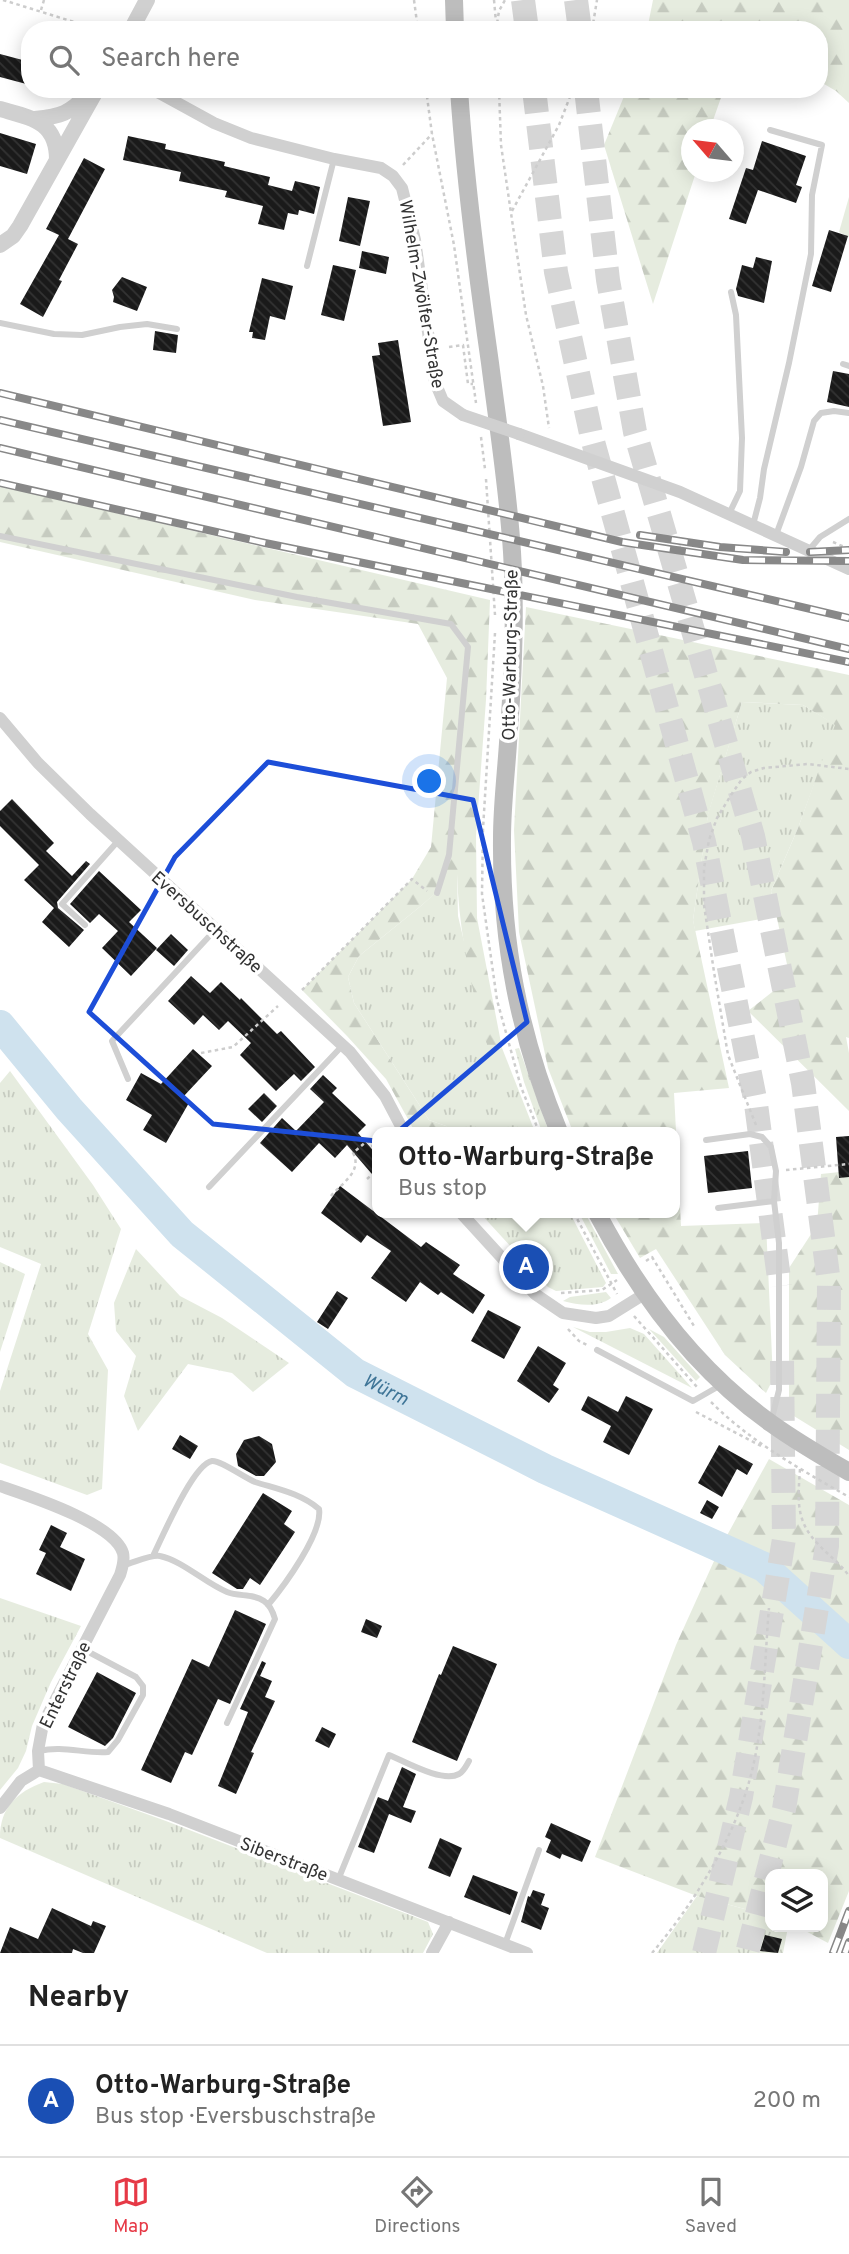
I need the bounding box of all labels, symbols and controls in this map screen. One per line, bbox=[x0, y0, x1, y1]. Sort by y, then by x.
search box bbox=[21, 21, 828, 98]
icon: search bbox=[45, 41, 83, 79]
text: Search here bbox=[101, 43, 240, 76]
north arrow bbox=[681, 119, 744, 182]
street label: Wilhelm-Zwölfer-Straße bbox=[393, 198, 448, 390]
street label: Otto-Warburg-Straße bbox=[499, 569, 524, 741]
your location bbox=[412, 764, 446, 798]
street label: Eversbuschstraße bbox=[146, 867, 266, 979]
popup bbox=[372, 1127, 680, 1218]
text: Otto-Warburg-Straße bbox=[398, 1142, 654, 1175]
text: Bus stop bbox=[398, 1175, 487, 1204]
pin: A bbox=[503, 1241, 549, 1293]
water label: Würm bbox=[358, 1369, 412, 1412]
street label: Enterstraße bbox=[35, 1638, 97, 1733]
street label: Siberstraße bbox=[236, 1833, 331, 1888]
map controls bbox=[765, 1869, 828, 1932]
button: layers bbox=[765, 1869, 828, 1932]
text: Nearby bbox=[28, 1980, 129, 2017]
text: Otto-Warburg-Straße bbox=[95, 2070, 351, 2103]
text: A bbox=[43, 2087, 59, 2116]
text: 200 m bbox=[753, 2087, 821, 2116]
text: Bus stop · Eversbuschstraße bbox=[95, 2103, 376, 2132]
tab: Map bbox=[112, 2173, 150, 2239]
tab: Directions bbox=[374, 2173, 461, 2239]
tab: Saved bbox=[685, 2173, 737, 2239]

